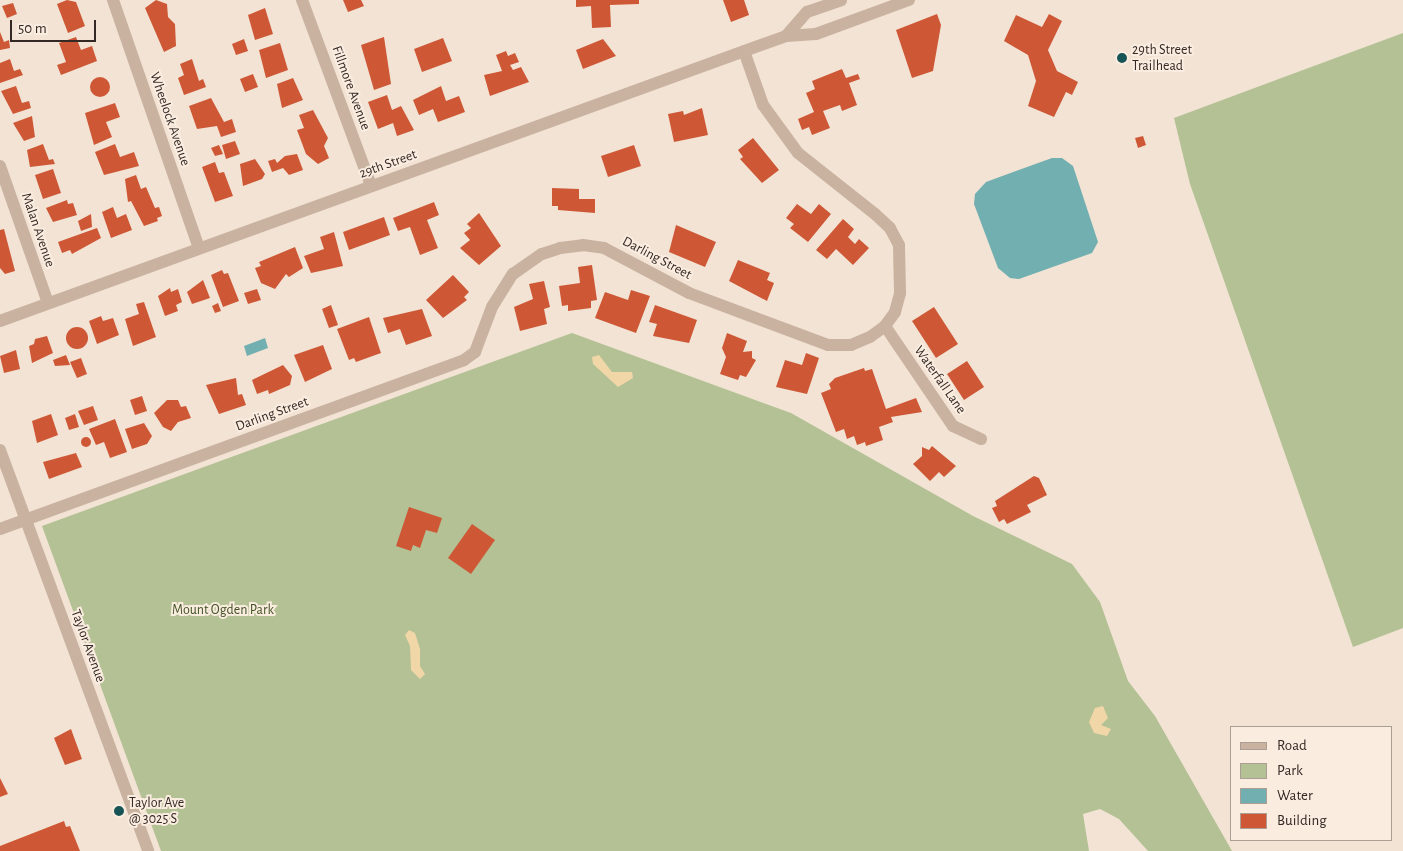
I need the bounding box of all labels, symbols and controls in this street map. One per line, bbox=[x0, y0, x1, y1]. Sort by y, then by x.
scale bar bbox=[12, 10, 99, 42]
text: 50 m bbox=[18, 21, 47, 36]
place label: 29th Street Trailhead bbox=[1132, 42, 1192, 74]
street label: Fillmore Avenue bbox=[328, 44, 374, 132]
marker: 29th Street Trailhead bbox=[1116, 52, 1128, 64]
street label: Wheelock Avenue bbox=[146, 70, 194, 168]
street label: 29th Street bbox=[357, 146, 419, 182]
street label: Malan Avenue bbox=[17, 191, 59, 269]
street label: Darling Street bbox=[619, 233, 695, 283]
street label: Waterfall Lane bbox=[910, 343, 970, 417]
street label: Darling Street bbox=[233, 393, 311, 435]
park label: Mount Ogden Park bbox=[172, 602, 274, 618]
street label: Taylor Avenue bbox=[67, 607, 109, 685]
legend bbox=[1230, 726, 1393, 841]
text: Road bbox=[1277, 738, 1307, 753]
text: Park bbox=[1277, 763, 1303, 778]
text: Water bbox=[1277, 788, 1313, 803]
place label: Taylor Ave @ 3025 S bbox=[129, 795, 184, 828]
marker: Taylor Ave @ 3025 S bbox=[113, 805, 125, 817]
text: Building bbox=[1277, 813, 1327, 828]

